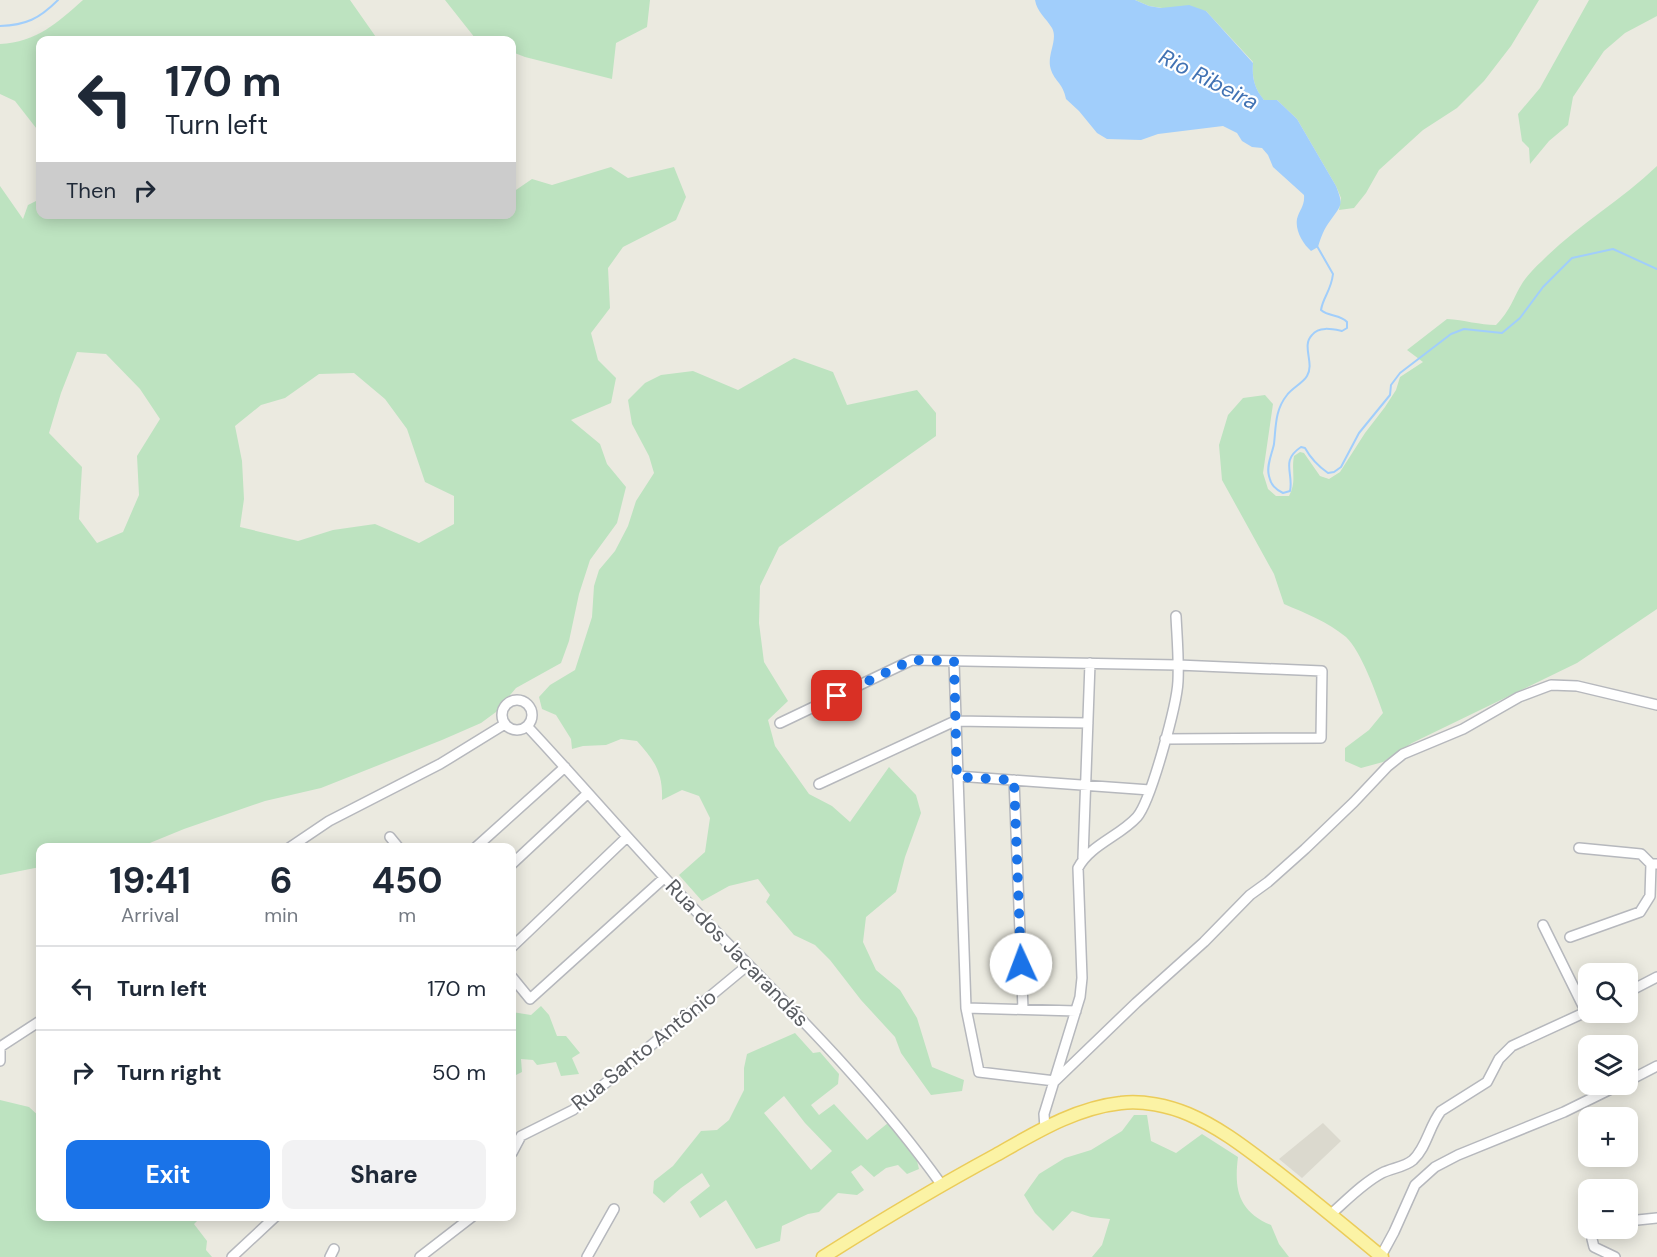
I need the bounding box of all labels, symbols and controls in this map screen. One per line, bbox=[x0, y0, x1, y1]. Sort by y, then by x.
water label: Rio Ribeira bbox=[1154, 42, 1263, 117]
text: 170 m bbox=[165, 54, 282, 109]
icon: left bbox=[66, 60, 144, 138]
text: Turn left bbox=[165, 107, 268, 142]
icon: right bbox=[128, 174, 161, 207]
text: Then bbox=[66, 176, 116, 205]
pin bbox=[811, 670, 862, 721]
icon: arrive bbox=[820, 679, 853, 712]
text: 19:41 bbox=[109, 857, 191, 904]
text: 6 bbox=[270, 857, 293, 904]
text: 450 bbox=[372, 857, 443, 904]
street label: Rua dos Jacarandás bbox=[659, 873, 815, 1033]
text: Arrival bbox=[121, 902, 179, 928]
text: min bbox=[264, 902, 298, 928]
text: m bbox=[398, 902, 416, 928]
position arrow bbox=[989, 932, 1053, 996]
map controls bbox=[1578, 963, 1638, 1239]
button: search bbox=[1578, 963, 1638, 1023]
icon: left bbox=[66, 972, 99, 1005]
text: Turn left bbox=[117, 974, 207, 1003]
text: 170 m bbox=[427, 974, 486, 1003]
street label: Rua Santo Antônio bbox=[566, 983, 722, 1117]
button: layers bbox=[1578, 1035, 1638, 1095]
icon: right bbox=[66, 1056, 99, 1089]
text: Turn right bbox=[117, 1058, 222, 1087]
text: 50 m bbox=[432, 1058, 486, 1087]
button: + bbox=[1578, 1107, 1638, 1167]
button: Exit bbox=[66, 1140, 270, 1209]
button: Share bbox=[282, 1140, 486, 1209]
button: − bbox=[1578, 1179, 1638, 1239]

